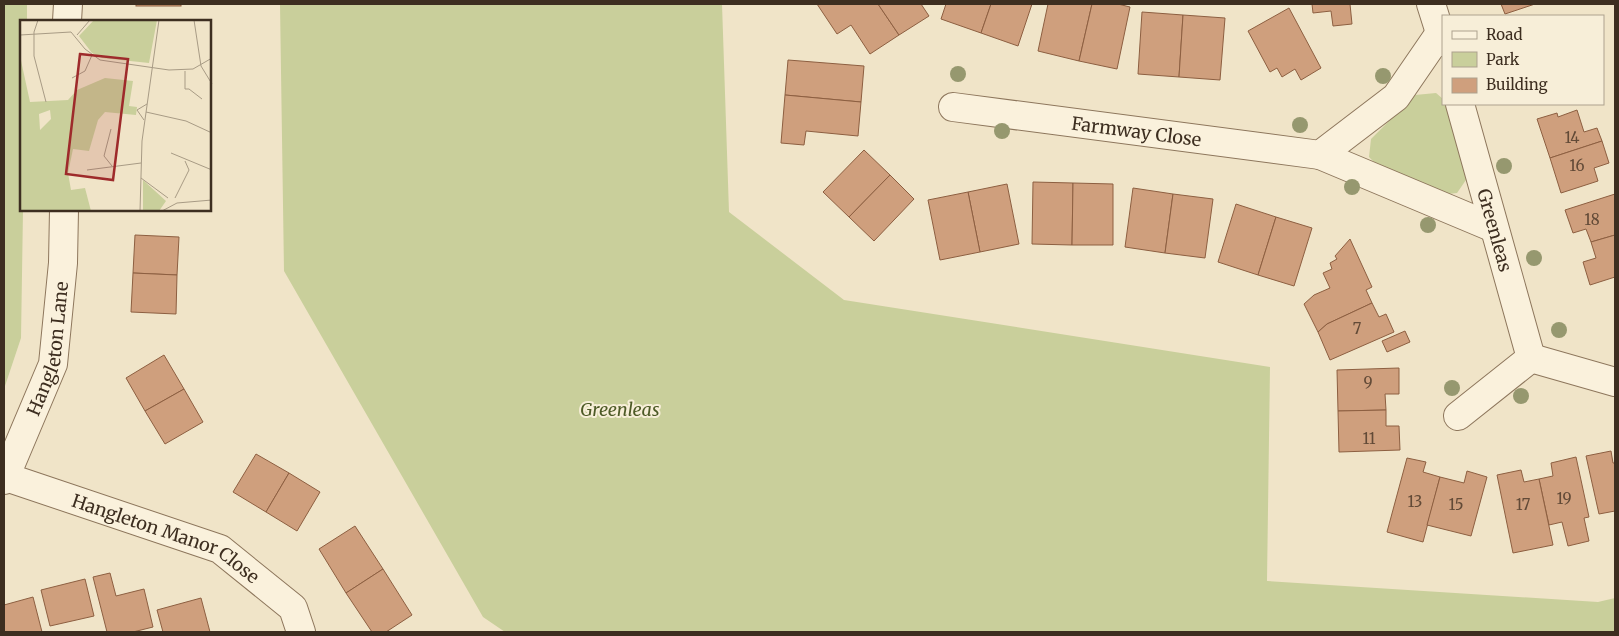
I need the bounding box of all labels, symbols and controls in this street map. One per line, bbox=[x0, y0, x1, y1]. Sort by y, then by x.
legend bbox=[1442, 15, 1604, 105]
inset map bbox=[20, 20, 211, 211]
text: Road bbox=[1486, 25, 1522, 44]
text: Park bbox=[1486, 50, 1520, 69]
text: Building bbox=[1486, 75, 1548, 94]
street label: Farmway Close bbox=[1070, 111, 1203, 151]
house number: 14 bbox=[1564, 128, 1580, 147]
house number: 16 bbox=[1569, 156, 1585, 175]
street label: Greenleas bbox=[1473, 186, 1518, 274]
house number: 18 bbox=[1584, 210, 1600, 229]
street label: Hangleton Lane bbox=[21, 280, 73, 419]
house number: 7 bbox=[1353, 319, 1362, 338]
house number: 9 bbox=[1363, 373, 1373, 392]
park label: Greenleas bbox=[580, 398, 660, 421]
house number: 11 bbox=[1362, 429, 1376, 448]
street label: Hangleton Manor Close bbox=[69, 489, 264, 588]
house number: 19 bbox=[1556, 489, 1572, 508]
house number: 13 bbox=[1408, 492, 1422, 511]
house number: 15 bbox=[1448, 495, 1464, 514]
house number: 17 bbox=[1516, 495, 1531, 514]

